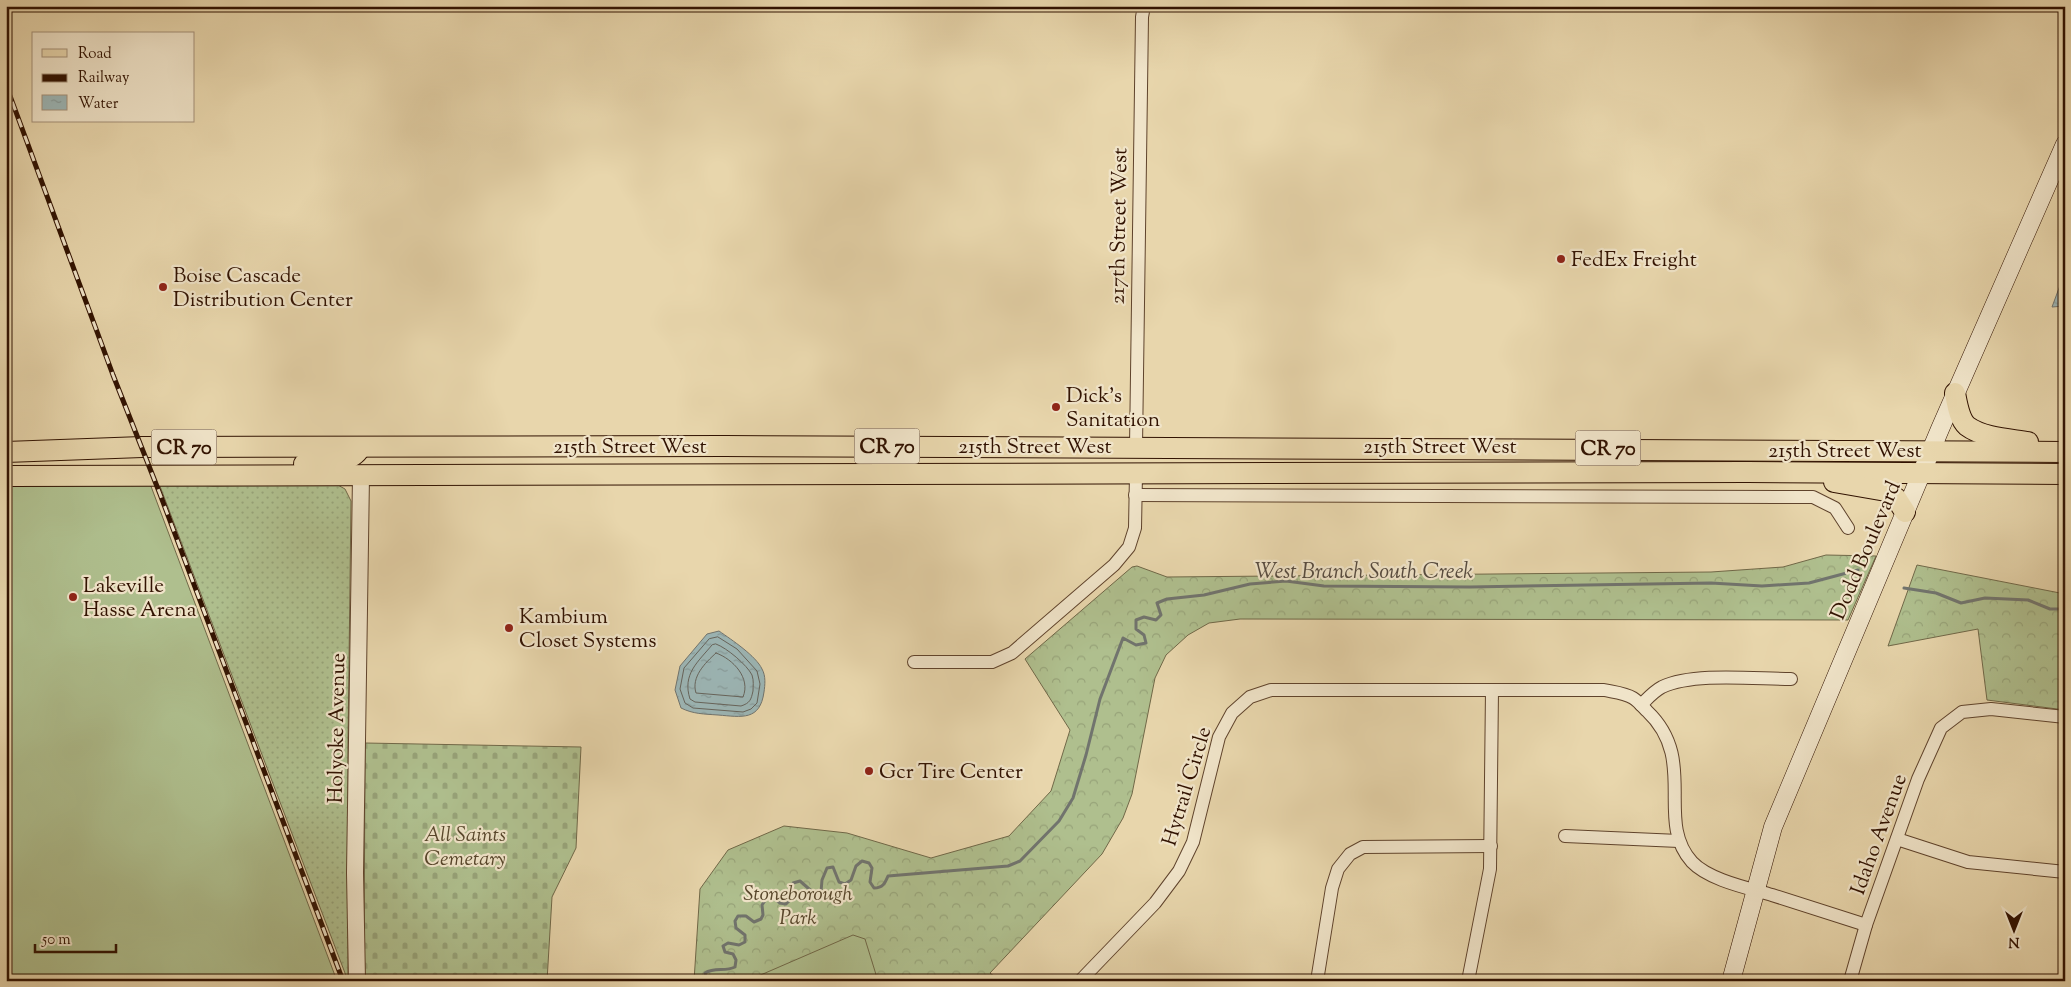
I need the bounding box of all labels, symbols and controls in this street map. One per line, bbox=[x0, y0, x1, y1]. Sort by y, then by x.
legend bbox=[32, 32, 195, 122]
text: Road bbox=[78, 44, 112, 65]
text: Railway bbox=[78, 68, 130, 89]
text: Water bbox=[78, 94, 119, 115]
street label: 217th Street West bbox=[1104, 147, 1136, 305]
place label: FedEx Freight bbox=[1571, 246, 1697, 276]
marker: FedEx Freight bbox=[1555, 253, 1567, 265]
place label: Boise Cascade Distribution Center bbox=[173, 262, 353, 316]
marker: Boise Cascade Distribution Center bbox=[157, 281, 169, 293]
place label: Dick's Sanitation bbox=[1066, 382, 1160, 436]
marker: Dick's Sanitation bbox=[1050, 401, 1062, 413]
road number: CR 70 bbox=[854, 428, 920, 464]
road number: CR 70 bbox=[152, 430, 216, 464]
road number: CR 70 bbox=[1576, 430, 1640, 466]
street label: 215th Street West bbox=[553, 433, 707, 463]
street label: 215th Street West bbox=[958, 433, 1112, 463]
street label: 215th Street West bbox=[1363, 433, 1517, 463]
street label: 215th Street West bbox=[1768, 437, 1922, 467]
street label: Dodd Boulevard bbox=[1824, 477, 1910, 625]
water label: West Branch South Creek bbox=[1255, 557, 1473, 589]
place label: Lakeville Hasse Arena bbox=[83, 572, 197, 626]
marker: Lakeville Hasse Arena bbox=[67, 591, 79, 603]
place label: Kambium Closet Systems bbox=[519, 603, 657, 657]
marker: Kambium Closet Systems bbox=[503, 622, 515, 634]
street label: Holyoke Avenue bbox=[322, 653, 354, 804]
street label: Hytrail Circle bbox=[1156, 723, 1220, 850]
place label: Gcr Tire Center bbox=[879, 758, 1023, 788]
marker: Gcr Tire Center bbox=[863, 765, 875, 777]
street label: Idaho Avenue bbox=[1844, 770, 1916, 899]
park label: All Saints Cemetary bbox=[424, 821, 506, 875]
park label: Stoneborough Park bbox=[743, 880, 853, 934]
north arrow bbox=[1988, 904, 2038, 954]
scale bar bbox=[35, 922, 116, 954]
text: 50 m bbox=[41, 930, 71, 951]
text: N bbox=[2008, 931, 2020, 951]

